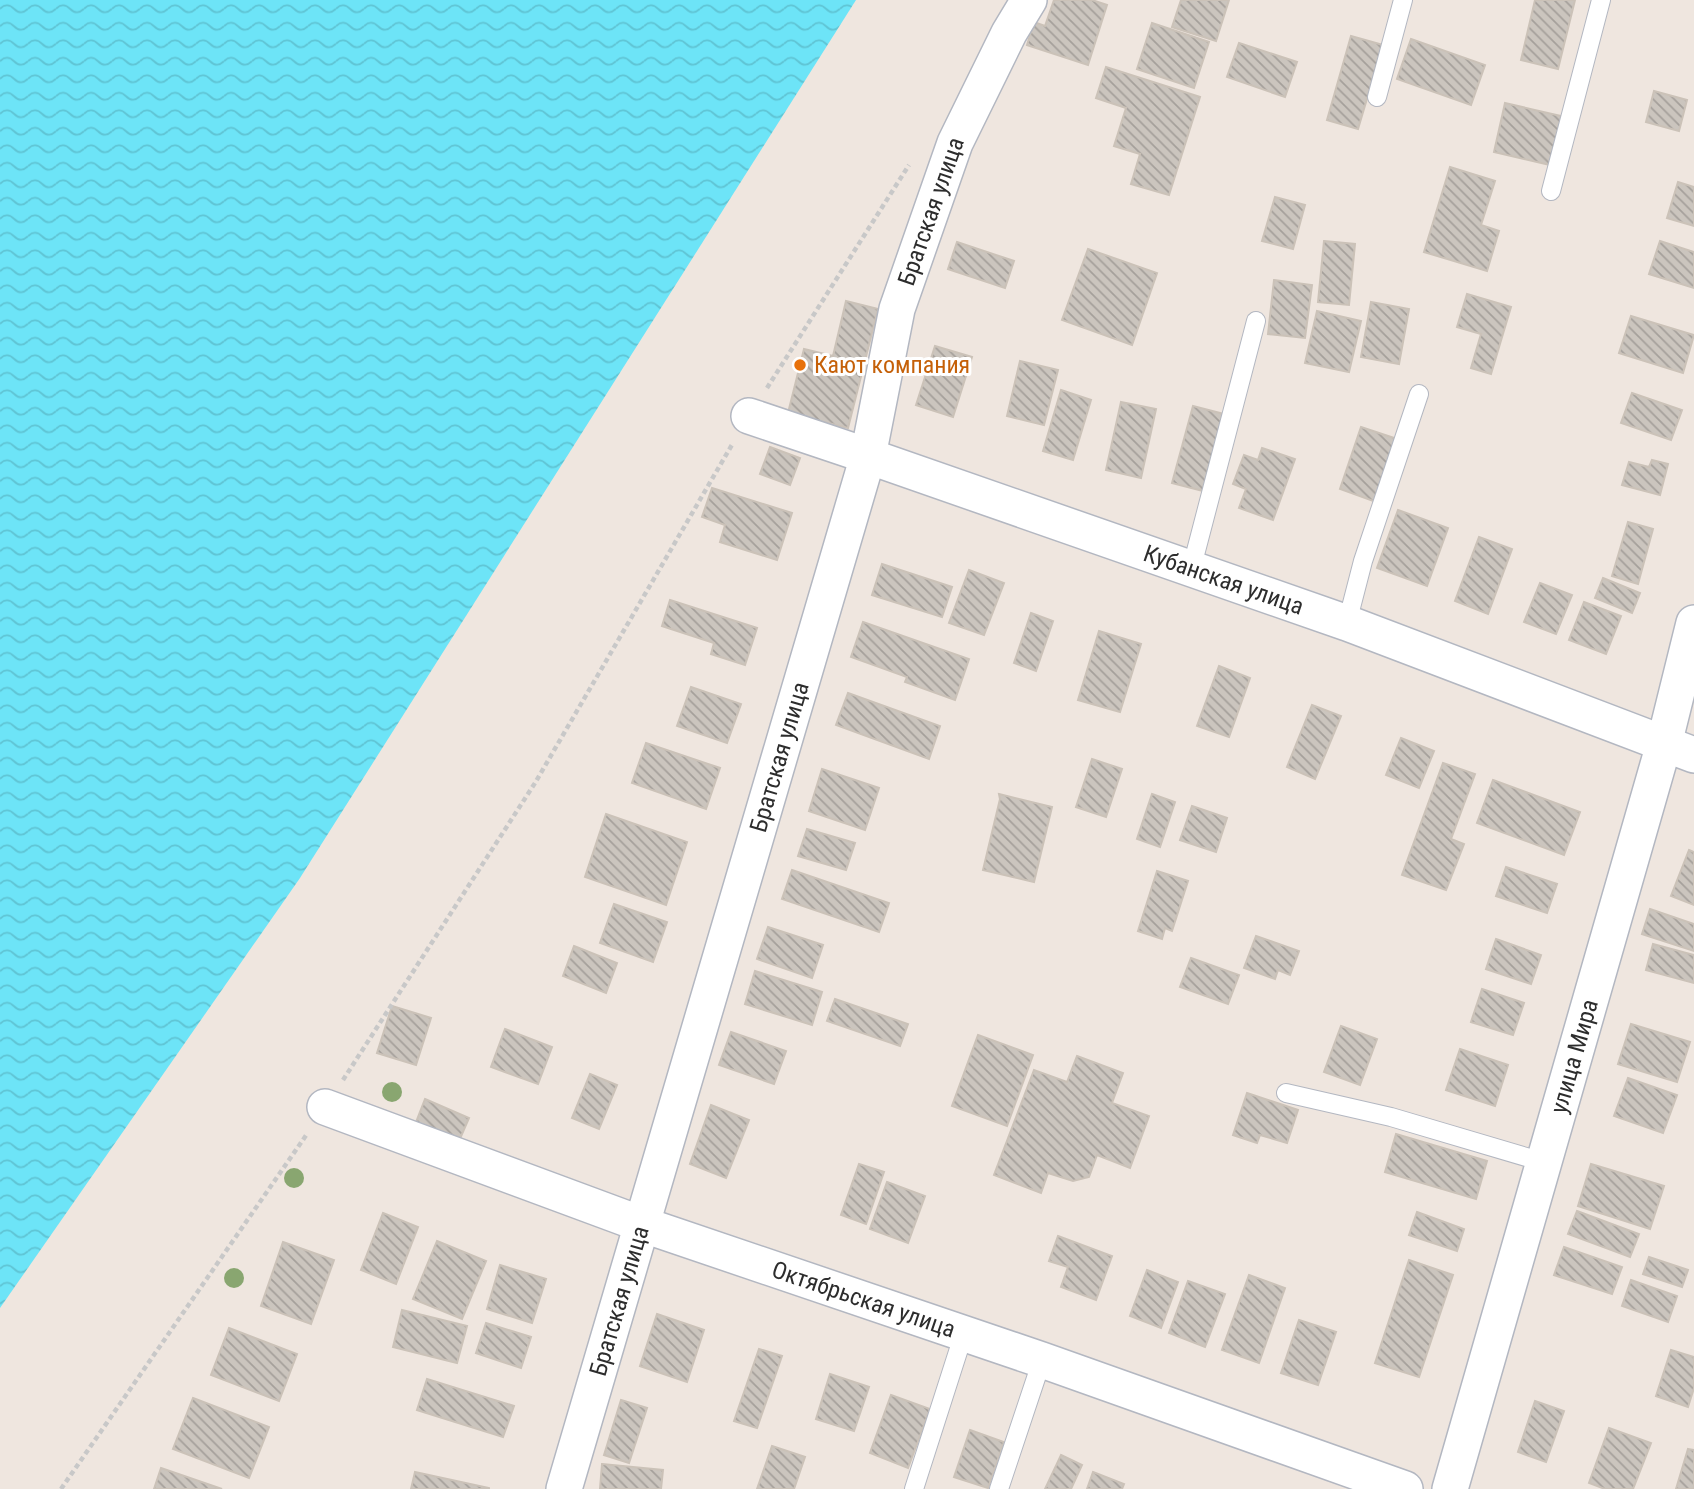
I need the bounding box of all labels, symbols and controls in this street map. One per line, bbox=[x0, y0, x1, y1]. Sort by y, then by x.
street label: Братская улица bbox=[892, 134, 970, 289]
place label: Кают компания bbox=[814, 351, 970, 379]
marker: Кают компания bbox=[792, 357, 808, 373]
street label: Кубанская улица bbox=[1140, 539, 1307, 621]
street label: Братская улица bbox=[744, 679, 815, 835]
street label: улица Мира bbox=[1545, 996, 1604, 1117]
street label: Братская улица bbox=[584, 1223, 655, 1379]
street label: Октябрьская улица bbox=[768, 1255, 959, 1344]

